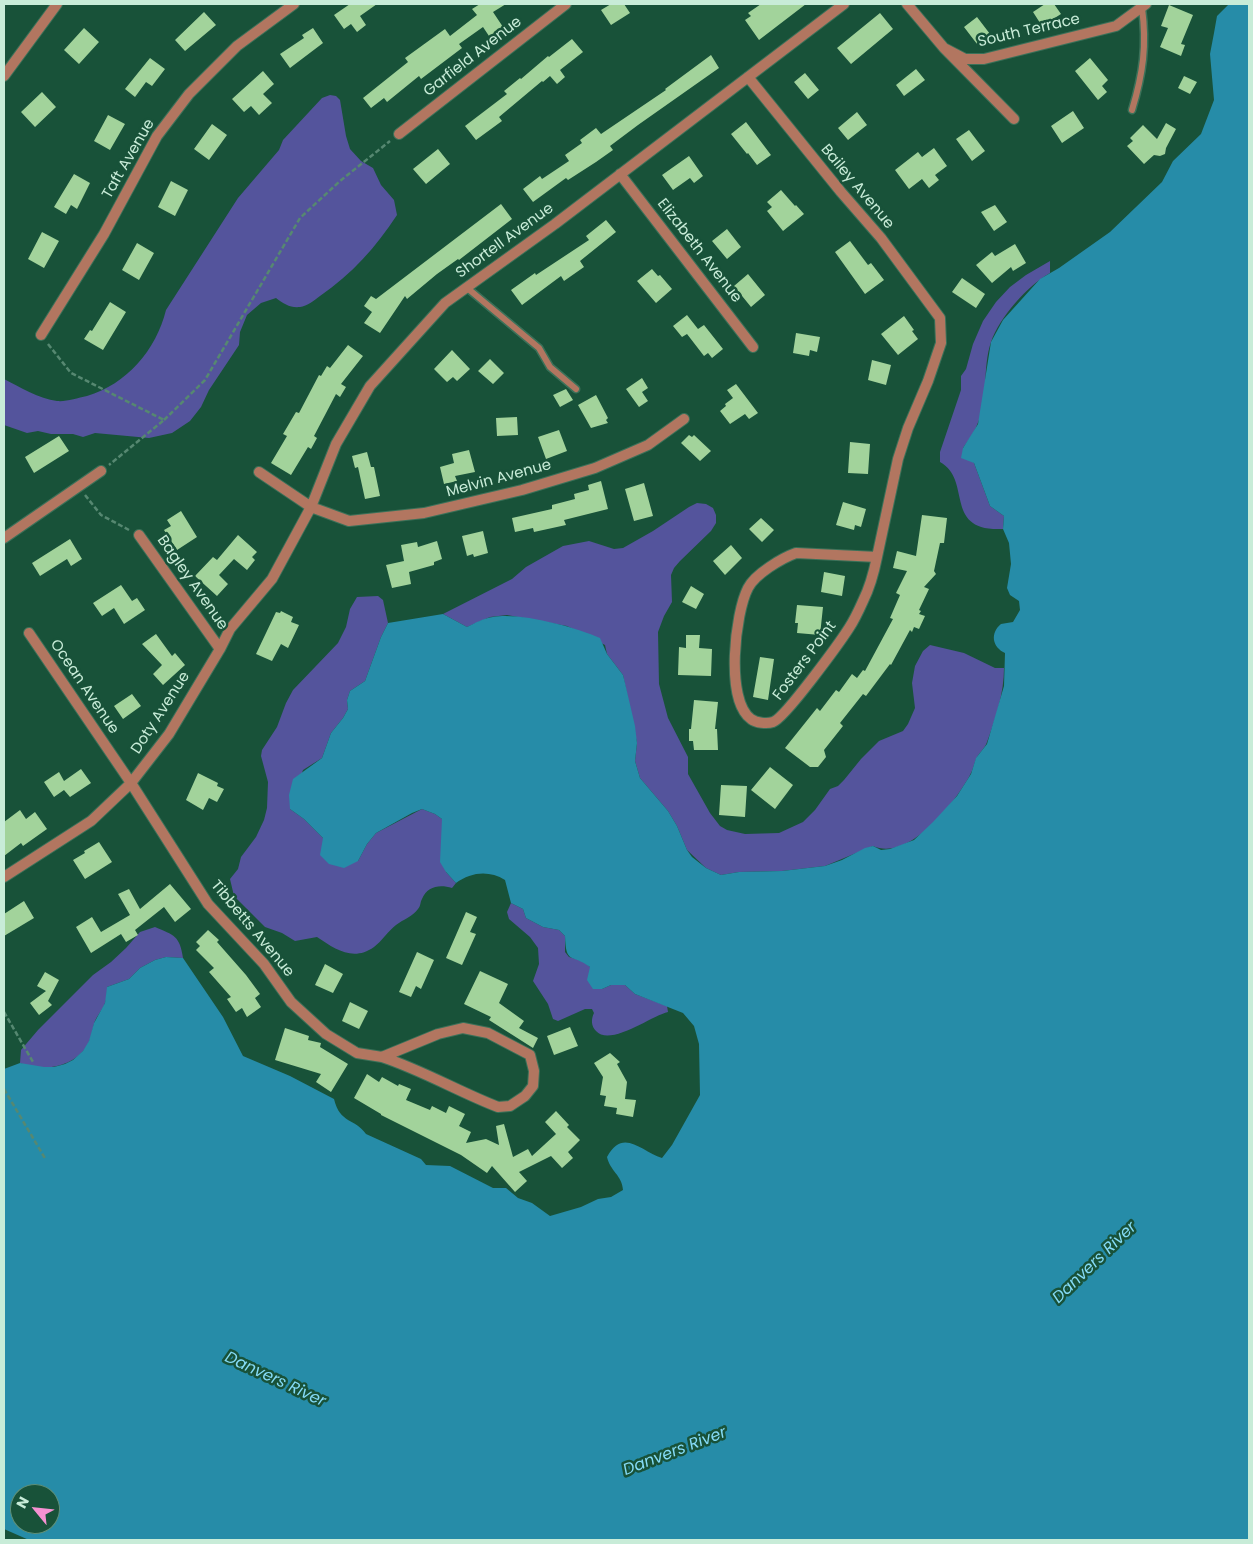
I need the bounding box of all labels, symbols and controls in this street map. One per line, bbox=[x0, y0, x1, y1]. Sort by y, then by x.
street label: South Terrace bbox=[976, 11, 1082, 51]
street label: Garfield Avenue bbox=[420, 13, 526, 101]
street label: Taft Avenue bbox=[99, 116, 159, 202]
street label: Bailey Avenue bbox=[816, 141, 898, 233]
street label: Elizabeth Avenue bbox=[653, 195, 745, 307]
street label: Shortell Avenue bbox=[453, 200, 557, 282]
street label: Melvin Avenue bbox=[445, 456, 553, 502]
street label: Bagley Avenue bbox=[153, 532, 231, 634]
street label: Fosters Point bbox=[769, 618, 841, 704]
street label: Ocean Avenue bbox=[46, 636, 122, 738]
street label: Doty Avenue bbox=[128, 668, 194, 758]
street label: Tibbetts Avenue bbox=[206, 877, 298, 981]
water label: Danvers River bbox=[1049, 1218, 1141, 1308]
water label: Danvers River bbox=[222, 1348, 328, 1412]
water label: Danvers River bbox=[621, 1424, 729, 1480]
north arrow bbox=[10, 1484, 60, 1534]
text: N bbox=[11, 1493, 34, 1512]

